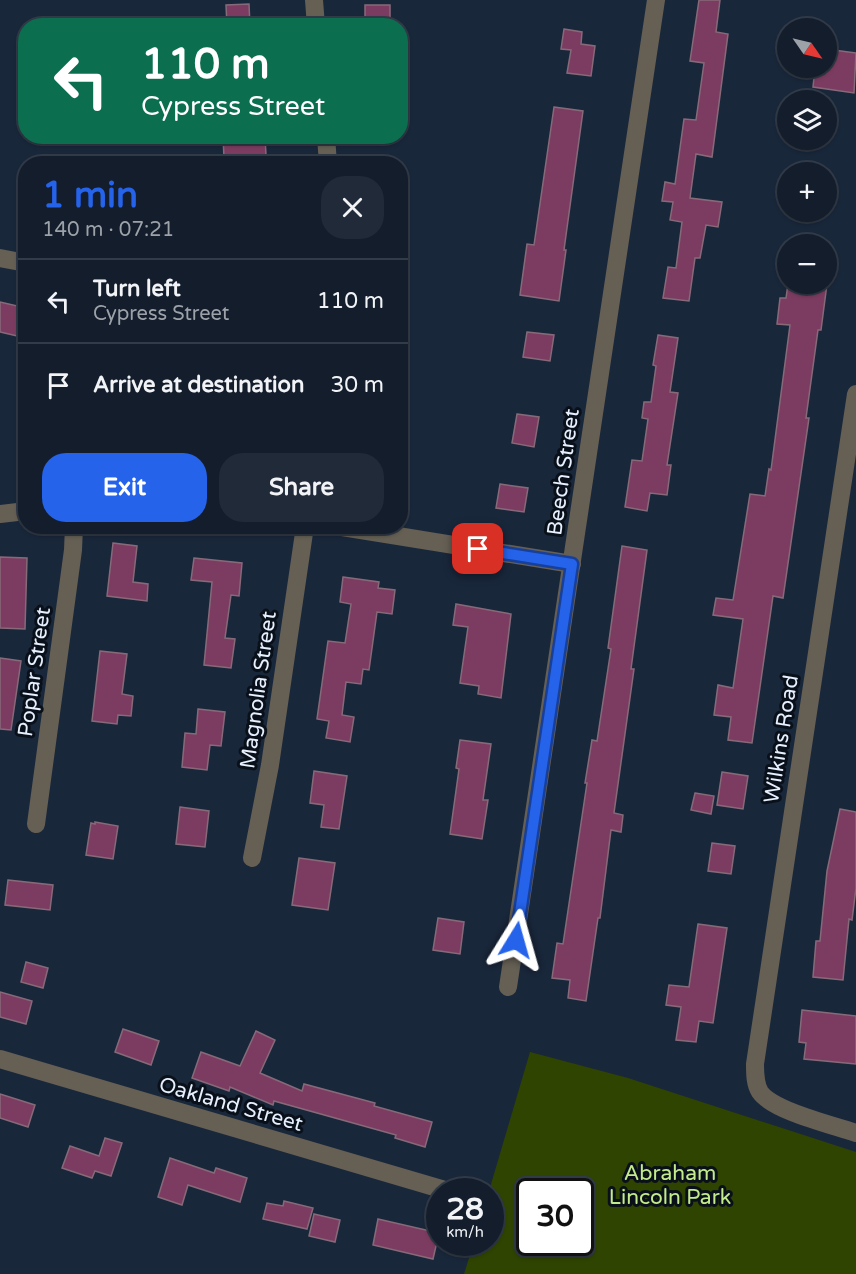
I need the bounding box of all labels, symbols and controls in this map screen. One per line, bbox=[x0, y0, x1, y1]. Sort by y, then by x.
north arrow bbox=[777, 18, 837, 78]
map controls bbox=[777, 18, 837, 294]
text: 110 m bbox=[141, 39, 270, 90]
icon: left bbox=[42, 42, 120, 120]
text: Cypress Street bbox=[141, 90, 325, 123]
button: layers bbox=[777, 90, 837, 150]
button: + bbox=[777, 162, 837, 222]
text: 1 min bbox=[42, 174, 138, 217]
button: close bbox=[321, 176, 384, 239]
text: 140 m · 07:21 bbox=[42, 218, 174, 242]
button: − bbox=[777, 234, 837, 294]
text: Turn left bbox=[93, 276, 181, 302]
icon: left bbox=[42, 285, 75, 318]
text: 110 m bbox=[317, 288, 384, 314]
text: Cypress Street bbox=[93, 302, 230, 326]
icon: arrive bbox=[42, 369, 75, 402]
text: Arrive at destination bbox=[93, 372, 304, 398]
text: 30 m bbox=[330, 372, 384, 398]
street label: Beech Street bbox=[542, 407, 585, 537]
button: Exit bbox=[42, 453, 207, 522]
button: Share bbox=[219, 453, 384, 522]
pin bbox=[452, 523, 503, 574]
icon: arrive bbox=[461, 532, 494, 565]
street label: Poplar Street bbox=[13, 606, 56, 738]
street label: Magnolia Street bbox=[235, 610, 282, 770]
street label: Wilkins Road bbox=[759, 673, 804, 805]
position arrow bbox=[484, 908, 548, 972]
street label: Oakland Street bbox=[156, 1072, 306, 1137]
park label: Abraham Lincoln Park bbox=[609, 1161, 731, 1210]
speed limit sign: 30 bbox=[516, 1178, 594, 1256]
text: 28 bbox=[446, 1191, 484, 1228]
text: km/h bbox=[446, 1223, 484, 1241]

